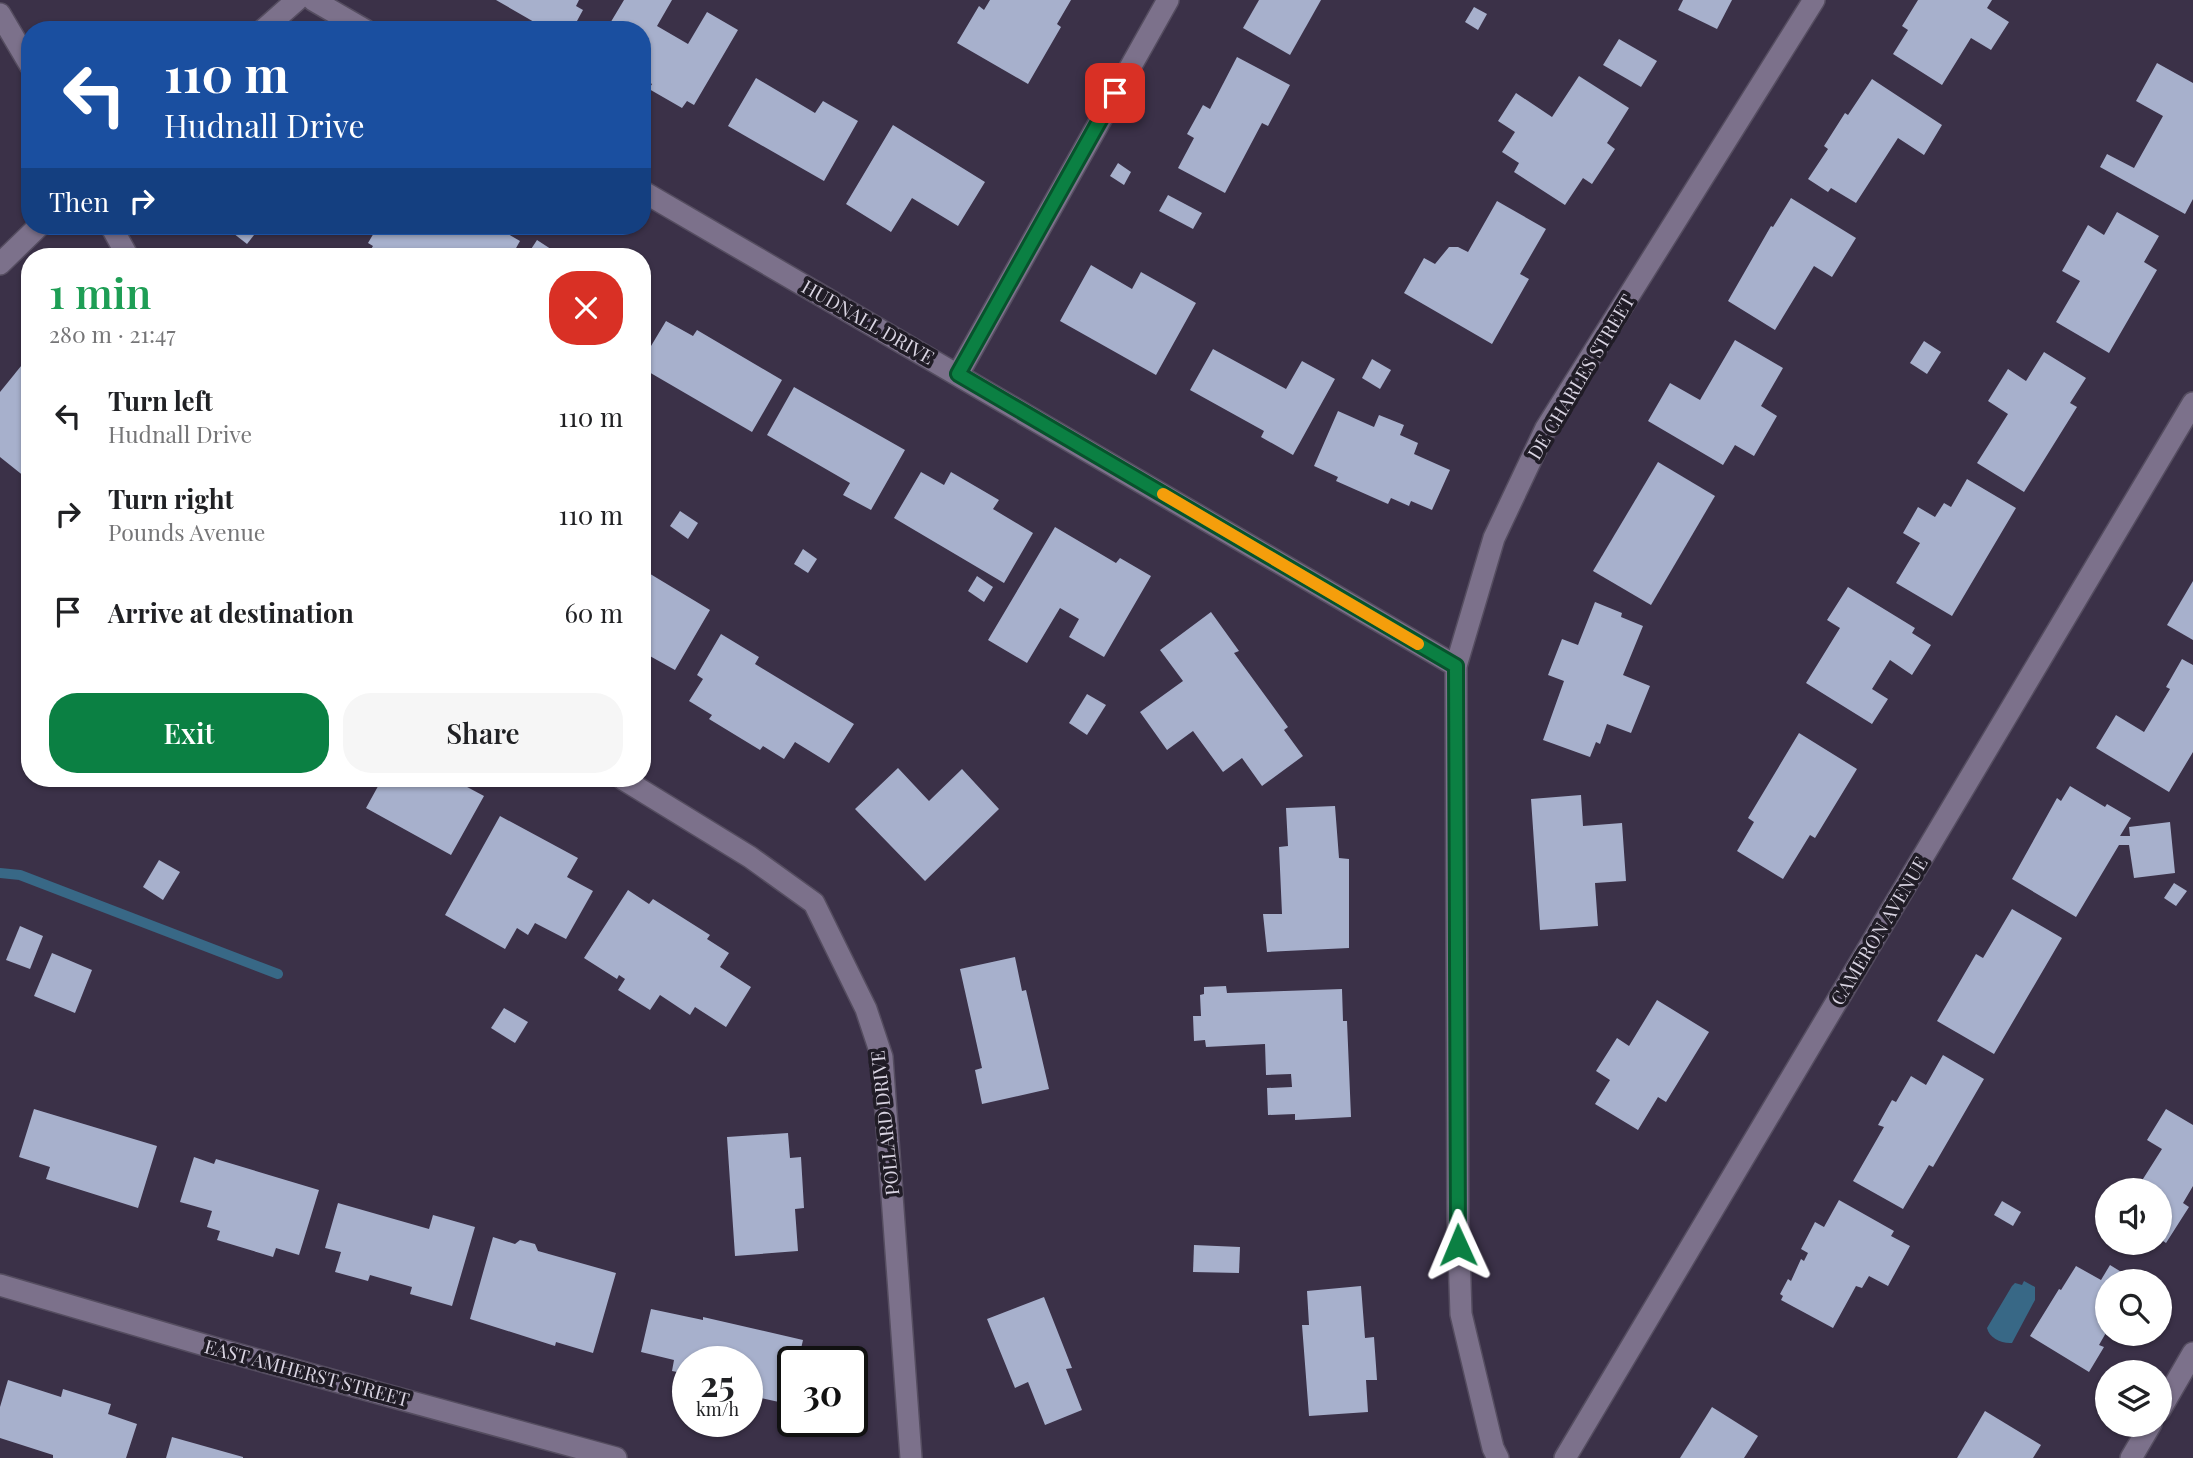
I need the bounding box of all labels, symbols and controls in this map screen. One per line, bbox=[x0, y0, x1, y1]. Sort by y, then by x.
text: 110 m bbox=[164, 40, 289, 105]
icon: left bbox=[49, 49, 140, 140]
pin bbox=[1085, 63, 1145, 123]
icon: arrive bbox=[1096, 74, 1134, 112]
text: Hudnall Drive bbox=[164, 103, 365, 146]
icon: right bbox=[123, 182, 161, 220]
text: Then bbox=[49, 184, 109, 219]
text: 1 min bbox=[49, 264, 151, 320]
button: close bbox=[549, 271, 623, 345]
street label: HUDNALL DRIVE bbox=[798, 273, 939, 370]
street label: DE CHARLES STREET bbox=[1521, 289, 1640, 464]
text: 280 m · 21:47 bbox=[49, 318, 176, 349]
text: Turn left bbox=[108, 383, 213, 418]
icon: left bbox=[49, 397, 87, 435]
text: 110 m bbox=[559, 399, 623, 434]
text: Hudnall Drive bbox=[108, 418, 252, 449]
text: Turn right bbox=[108, 481, 234, 516]
icon: right bbox=[49, 495, 87, 533]
text: 110 m bbox=[559, 497, 623, 532]
text: Pounds Avenue bbox=[108, 516, 265, 547]
icon: arrive bbox=[49, 593, 87, 631]
text: Arrive at destination bbox=[108, 595, 354, 630]
text: 60 m bbox=[564, 595, 623, 630]
button: Exit bbox=[49, 693, 329, 773]
button: Share bbox=[343, 693, 623, 773]
street label: CAMERON AVENUE bbox=[1823, 851, 1933, 1010]
street label: POLLARD DRIVE bbox=[863, 1049, 905, 1197]
map controls bbox=[2095, 1178, 2172, 1437]
button: sound bbox=[2095, 1178, 2172, 1255]
position arrow bbox=[1421, 1208, 1495, 1282]
button: search bbox=[2095, 1269, 2172, 1346]
street label: EAST AMHERST STREET bbox=[202, 1332, 413, 1412]
speed limit sign: 30 bbox=[777, 1346, 868, 1437]
text: 25 bbox=[700, 1359, 735, 1406]
button: layers bbox=[2095, 1360, 2172, 1437]
text: km/h bbox=[696, 1397, 739, 1421]

